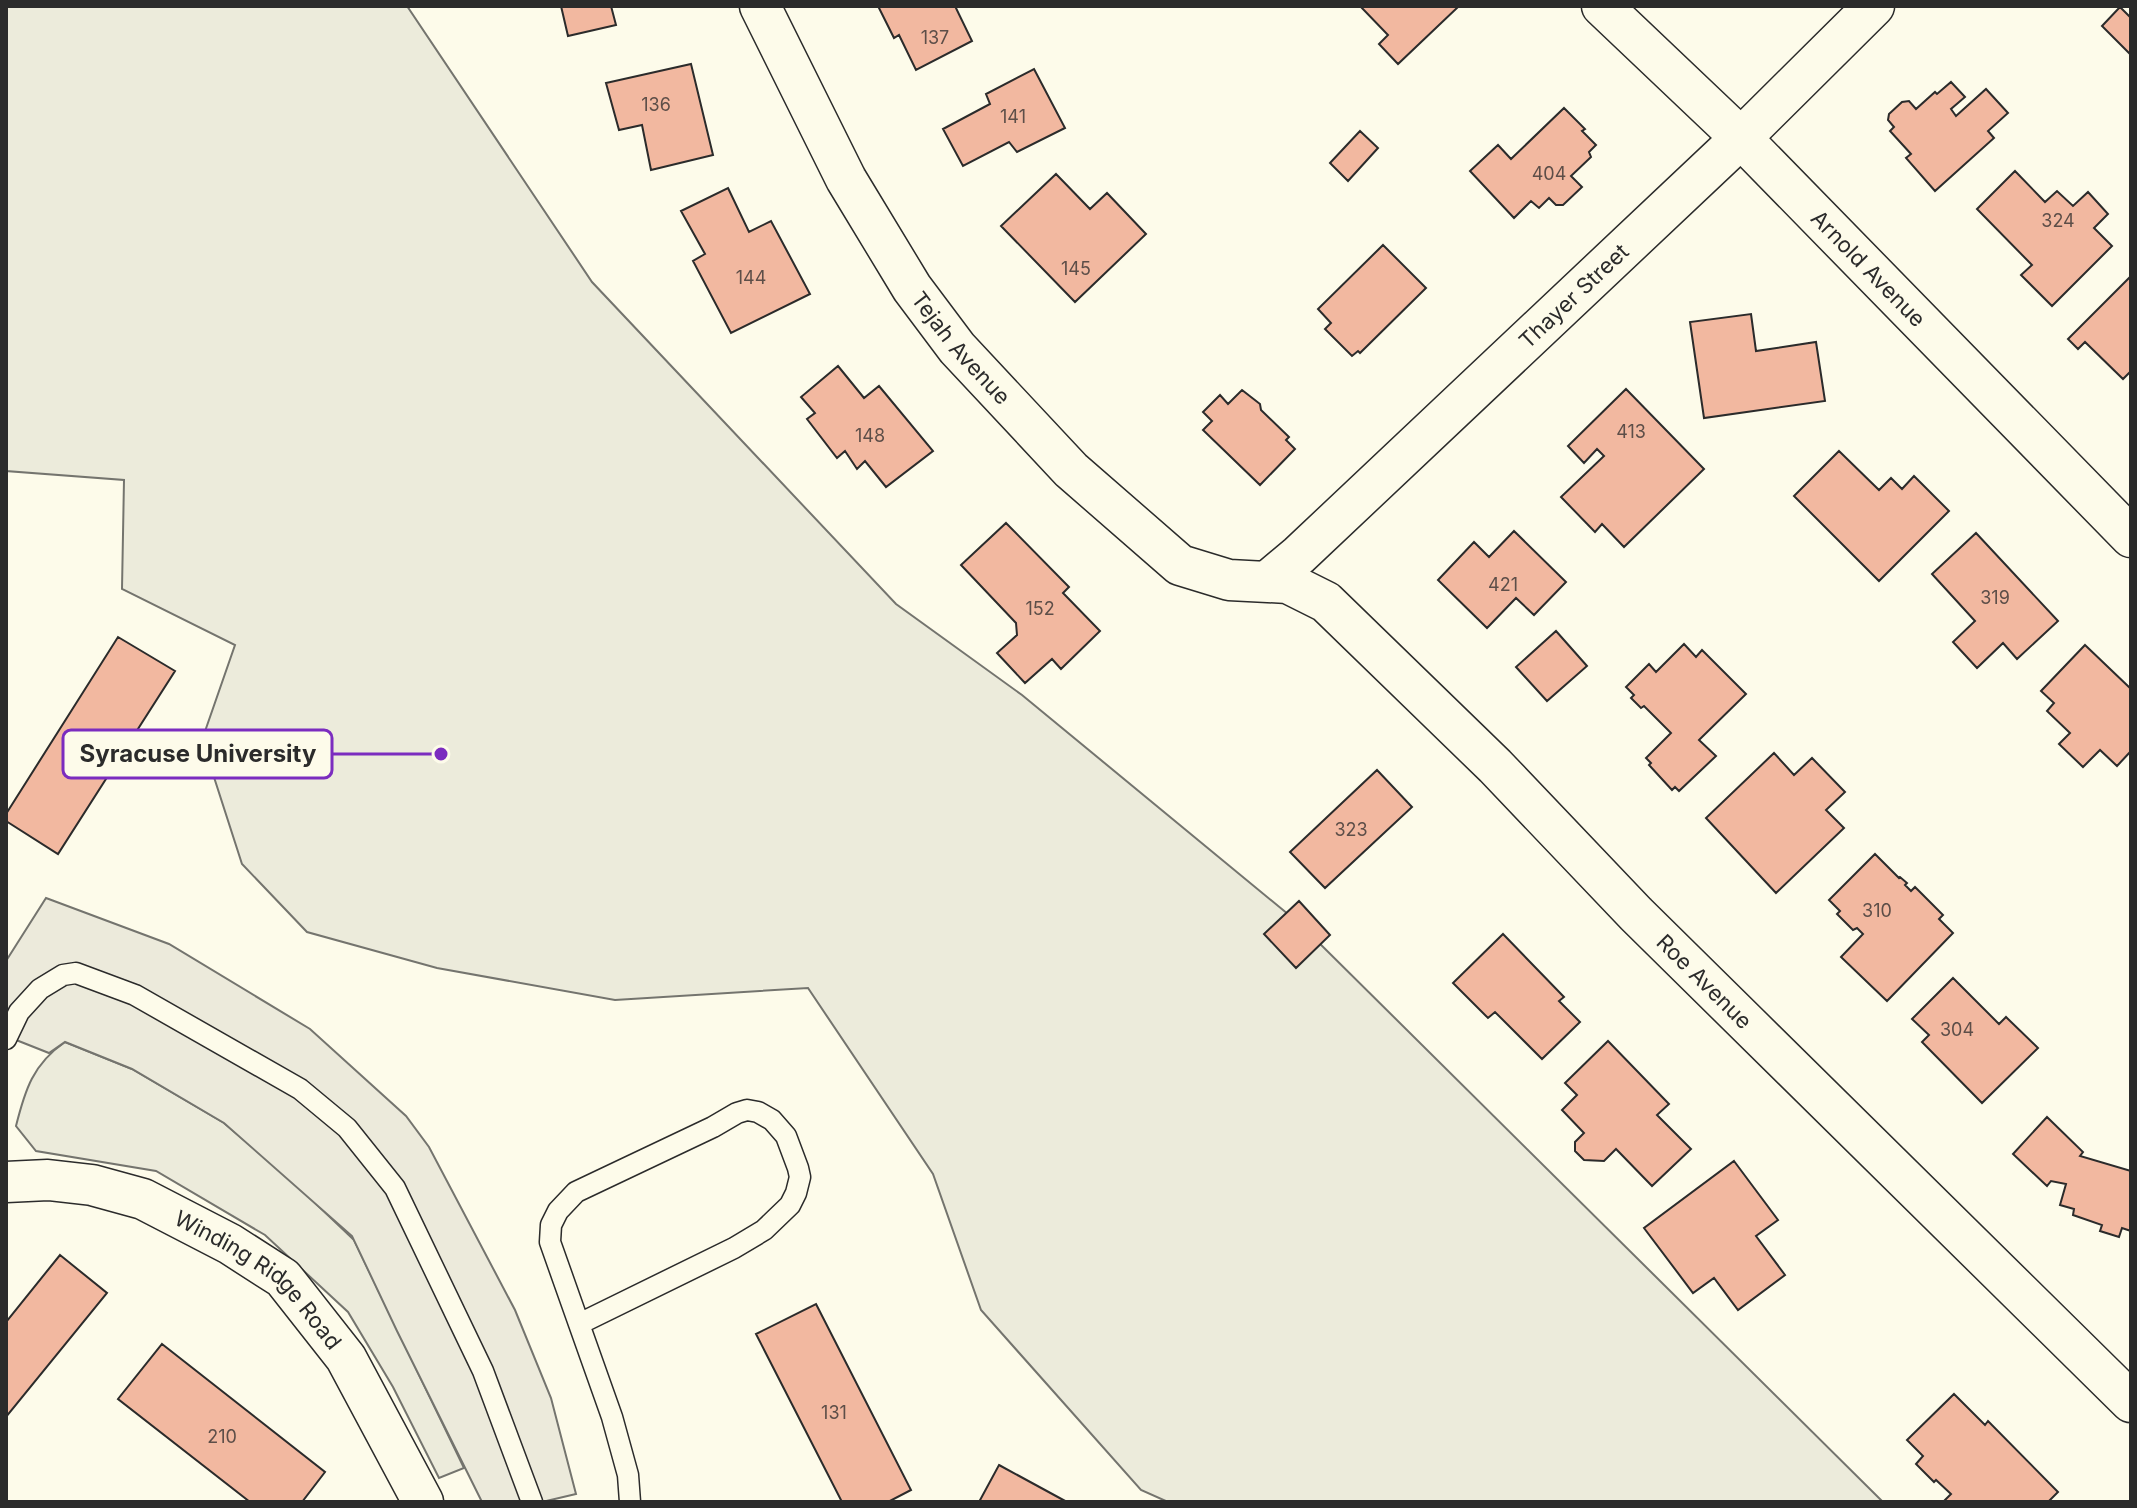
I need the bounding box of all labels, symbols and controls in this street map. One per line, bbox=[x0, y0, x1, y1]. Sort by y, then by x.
house number: 137 bbox=[921, 27, 949, 48]
house number: 136 bbox=[641, 94, 671, 115]
house number: 141 bbox=[1000, 106, 1026, 127]
house number: 404 bbox=[1532, 163, 1566, 184]
street label: Arnold Avenue bbox=[1806, 205, 1931, 332]
house number: 324 bbox=[2041, 210, 2075, 231]
street label: Thayer Street bbox=[1514, 238, 1634, 354]
house number: 145 bbox=[1061, 258, 1091, 279]
house number: 144 bbox=[736, 267, 766, 288]
street label: Tejah Avenue bbox=[906, 286, 1016, 410]
house number: 413 bbox=[1616, 421, 1646, 442]
house number: 148 bbox=[855, 425, 885, 446]
house number: 421 bbox=[1488, 574, 1518, 595]
house number: 319 bbox=[1980, 587, 2010, 608]
house number: 152 bbox=[1025, 598, 1055, 619]
callout: Syracuse University bbox=[63, 730, 332, 778]
text: Syracuse University bbox=[80, 739, 317, 768]
house number: 323 bbox=[1334, 819, 1368, 840]
house number: 310 bbox=[1862, 900, 1892, 921]
street label: Roe Avenue bbox=[1651, 929, 1757, 1034]
house number: 304 bbox=[1940, 1019, 1974, 1040]
street label: Winding Ridge Road bbox=[171, 1205, 347, 1354]
house number: 131 bbox=[821, 1402, 847, 1423]
house number: 210 bbox=[207, 1426, 237, 1447]

